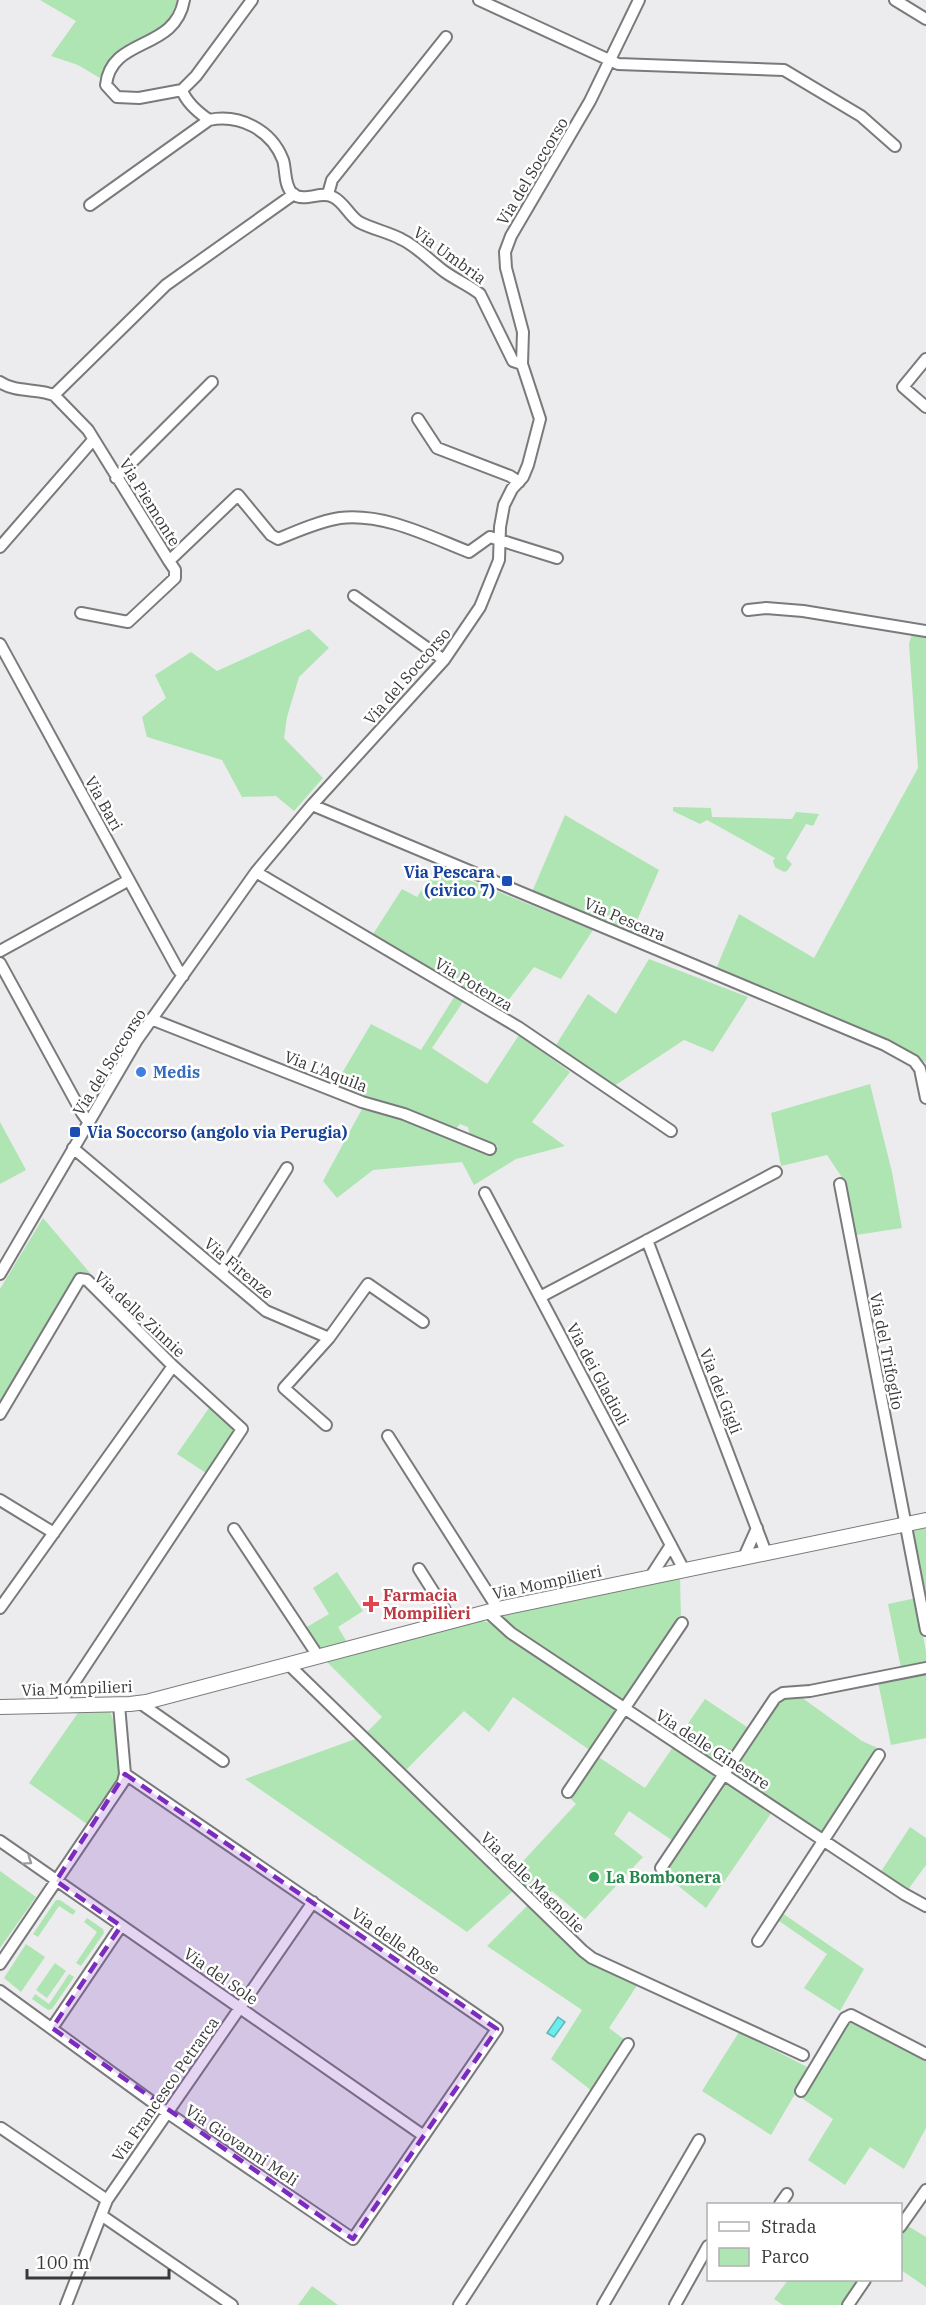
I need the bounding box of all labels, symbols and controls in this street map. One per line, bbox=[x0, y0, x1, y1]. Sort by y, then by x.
street label: Via del Soccorso bbox=[492, 113, 572, 229]
street label: Via Umbria bbox=[410, 222, 491, 288]
street label: Via Piemonte bbox=[115, 454, 185, 550]
street label: Via del Soccorso bbox=[359, 623, 455, 729]
street label: Via Bari bbox=[81, 772, 127, 834]
place label: Via Pescara (civico 7) bbox=[404, 862, 495, 900]
marker: Via Pescara (civico 7) bbox=[500, 874, 514, 888]
street label: Via Pescara bbox=[581, 893, 669, 945]
street label: Via Potenza bbox=[431, 953, 517, 1015]
street label: Via del Soccorso bbox=[68, 1005, 150, 1119]
street label: Via L'Aquila bbox=[282, 1046, 371, 1096]
place label: Medis bbox=[153, 1062, 200, 1082]
marker: Medis bbox=[134, 1065, 148, 1079]
place label: Via Soccorso (angolo via Perugia) bbox=[87, 1122, 348, 1142]
marker: Via Soccorso (angolo via Perugia) bbox=[68, 1125, 82, 1139]
street label: Via Firenze bbox=[200, 1233, 278, 1303]
street label: Via delle Zinnie bbox=[90, 1267, 190, 1361]
street label: Via del Trifoglio bbox=[866, 1291, 908, 1411]
street label: Via dei Gladioli bbox=[563, 1319, 633, 1429]
street label: Via dei Gigli bbox=[696, 1345, 746, 1437]
street label: Via Mompilieri bbox=[490, 1561, 604, 1603]
place label: Farmacia Mompilieri bbox=[383, 1585, 471, 1623]
marker: Farmacia Mompilieri bbox=[364, 1597, 378, 1611]
street label: Via Mompilieri bbox=[21, 1676, 133, 1700]
street label: Via delle Ginestre bbox=[652, 1705, 774, 1793]
street label: Via delle Magnolie bbox=[477, 1827, 589, 1937]
one-way arrow bbox=[22, 1854, 33, 1865]
place label: La Bombonera bbox=[606, 1867, 721, 1887]
marker: La Bombonera bbox=[587, 1870, 601, 1884]
street label: Via delle Rose bbox=[348, 1903, 444, 1979]
street label: Via del Sole bbox=[180, 1943, 262, 2009]
street label: Via Francesco Petrarca bbox=[107, 2012, 223, 2165]
street label: Via Giovanni Meli bbox=[182, 2100, 302, 2190]
legend bbox=[707, 2203, 902, 2281]
text: Strada bbox=[761, 2215, 817, 2238]
scale bar bbox=[27, 2242, 170, 2280]
text: Parco bbox=[761, 2245, 809, 2268]
text: 100 m bbox=[36, 2251, 90, 2274]

